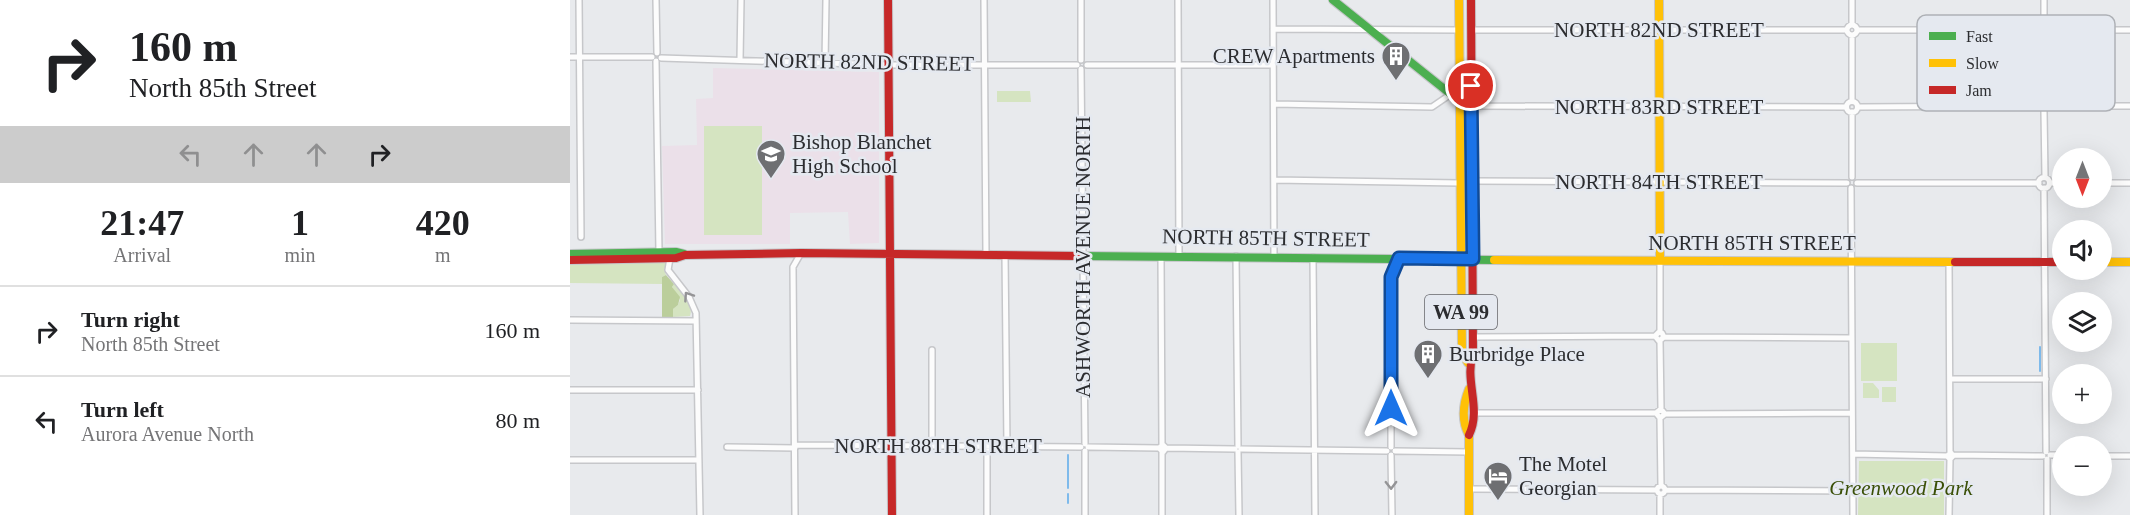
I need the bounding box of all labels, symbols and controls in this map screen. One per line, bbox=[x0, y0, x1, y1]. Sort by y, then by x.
legend bbox=[1917, 15, 2115, 111]
street label: NORTH 82ND STREET bbox=[1554, 18, 1764, 42]
icon: right bbox=[30, 24, 108, 102]
text: 160 m bbox=[129, 24, 238, 70]
text: Fast bbox=[1966, 28, 1993, 45]
building icon: CREW Apartments bbox=[1380, 40, 1412, 82]
place label: CREW Apartments bbox=[1213, 44, 1375, 68]
street label: NORTH 82ND STREET bbox=[764, 48, 974, 76]
text: Slow bbox=[1966, 55, 1999, 72]
pin bbox=[1445, 60, 1496, 111]
icon: arrive bbox=[1454, 69, 1487, 102]
text: North 85th Street bbox=[129, 73, 316, 103]
text: Jam bbox=[1966, 82, 1992, 99]
street label: NORTH 83RD STREET bbox=[1555, 95, 1764, 119]
street label: ASHWORTH AVENUE NORTH bbox=[1071, 116, 1095, 398]
place label: Bishop Blanchet High School bbox=[792, 130, 932, 178]
icon: left bbox=[174, 138, 207, 171]
icon: ahead bbox=[237, 138, 270, 171]
icon: ahead bbox=[300, 138, 333, 171]
icon: right bbox=[363, 138, 396, 171]
school or university icon: Bishop Blanchet High School bbox=[755, 138, 787, 180]
north arrow bbox=[2052, 148, 2112, 208]
map controls bbox=[2052, 148, 2112, 496]
street label: NORTH 84TH STREET bbox=[1555, 170, 1763, 194]
text: 21:47 bbox=[100, 203, 184, 243]
text: 1 bbox=[291, 203, 309, 243]
text: 420 bbox=[416, 203, 470, 243]
button: sound bbox=[2052, 220, 2112, 280]
street label: NORTH 85TH STREET bbox=[1162, 224, 1370, 252]
street label: NORTH 85TH STREET bbox=[1648, 231, 1856, 255]
text: Arrival bbox=[113, 244, 171, 266]
text: min bbox=[284, 244, 316, 266]
text: m bbox=[435, 244, 451, 266]
one-way arrow bbox=[684, 292, 695, 303]
button: layers bbox=[2052, 292, 2112, 352]
road number: WA 99 bbox=[1425, 295, 1497, 329]
text: Turn right bbox=[81, 307, 180, 332]
icon: right bbox=[30, 315, 63, 348]
text: 160 m bbox=[484, 318, 540, 343]
text: North 85th Street bbox=[81, 333, 220, 355]
building icon: Burbridge Place bbox=[1412, 338, 1444, 380]
place label: Burbridge Place bbox=[1449, 342, 1585, 366]
button: + bbox=[2052, 364, 2112, 424]
position arrow bbox=[1359, 376, 1423, 440]
text: Turn left bbox=[81, 397, 164, 422]
icon: left bbox=[30, 405, 63, 438]
text: 80 m bbox=[495, 408, 540, 433]
text: Aurora Avenue North bbox=[81, 423, 254, 445]
street label: NORTH 88TH STREET bbox=[834, 434, 1042, 458]
button: − bbox=[2052, 436, 2112, 496]
place label: The Motel Georgian bbox=[1519, 452, 1607, 500]
hotel icon: The Motel Georgian bbox=[1482, 460, 1514, 502]
park label: Greenwood Park bbox=[1829, 476, 1973, 500]
one-way arrow bbox=[1385, 481, 1398, 490]

